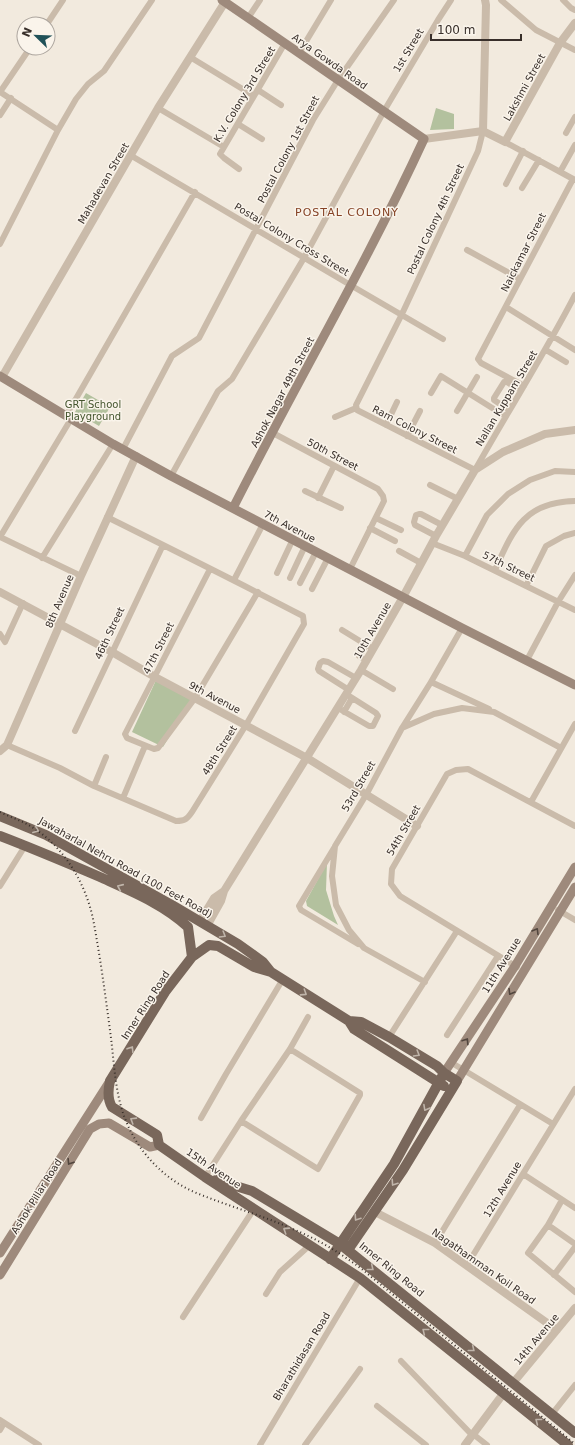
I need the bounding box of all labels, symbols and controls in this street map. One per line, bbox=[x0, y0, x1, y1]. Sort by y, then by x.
north arrow bbox=[16, 16, 56, 56]
scale bar bbox=[431, 16, 521, 42]
text: 100 m bbox=[437, 23, 475, 37]
text: N bbox=[19, 26, 35, 39]
street label: 1st Street bbox=[391, 26, 426, 74]
street label: Arya Gowda Road bbox=[290, 31, 369, 91]
street label: K.V. Colony 3rd Street bbox=[212, 45, 277, 144]
street label: Lakshmi Street bbox=[501, 52, 547, 123]
street label: Postal Colony 1st Street bbox=[256, 94, 321, 205]
street label: Mahadevan Street bbox=[76, 141, 131, 226]
street label: Postal Colony 4th Street bbox=[405, 162, 466, 276]
street label: Postal Colony Cross Street bbox=[233, 201, 351, 278]
district label: POSTAL COLONY bbox=[295, 206, 399, 219]
street label: Naickamar Street bbox=[499, 211, 548, 294]
street label: Ashok Nagar 49th Street bbox=[249, 335, 316, 449]
street label: Nallan Kuppam Street bbox=[474, 349, 539, 448]
park label: GRT School Playground bbox=[65, 399, 121, 422]
street label: Ram Colony Street bbox=[371, 403, 459, 456]
street label: 50th Street bbox=[305, 436, 360, 473]
street label: 7th Avenue bbox=[262, 508, 317, 545]
street label: 57th Street bbox=[481, 549, 537, 584]
street label: 8th Avenue bbox=[43, 573, 76, 630]
street label: 10th Avenue bbox=[352, 600, 393, 660]
street label: 46th Street bbox=[93, 605, 126, 661]
street label: 47th Street bbox=[141, 620, 176, 676]
street label: 9th Avenue bbox=[187, 679, 242, 716]
street label: 48th Street bbox=[200, 723, 239, 777]
street label: 53rd Street bbox=[340, 759, 377, 813]
street label: 54th Street bbox=[385, 803, 422, 857]
street label: Jawaharlal Nehru Road (100 Feet Road) bbox=[36, 815, 214, 920]
one-way arrow bbox=[33, 826, 40, 834]
one-way arrow bbox=[117, 884, 125, 892]
one-way arrow bbox=[531, 928, 539, 935]
one-way arrow bbox=[219, 930, 226, 937]
street label: 11th Avenue bbox=[480, 935, 523, 995]
street label: Inner Ring Road bbox=[119, 969, 172, 1042]
one-way arrow bbox=[300, 988, 307, 995]
one-way arrow bbox=[508, 988, 515, 995]
one-way arrow bbox=[461, 1038, 469, 1045]
one-way arrow bbox=[126, 1046, 134, 1053]
one-way arrow bbox=[413, 1050, 420, 1057]
one-way arrow bbox=[423, 1103, 430, 1111]
one-way arrow bbox=[130, 1117, 137, 1125]
street label: 15th Avenue bbox=[184, 1146, 243, 1191]
street label: Ashok Pillar Road bbox=[9, 1157, 64, 1236]
one-way arrow bbox=[68, 1158, 75, 1165]
street label: 12th Avenue bbox=[481, 1159, 523, 1219]
one-way arrow bbox=[392, 1179, 399, 1186]
one-way arrow bbox=[354, 1214, 362, 1221]
street label: Nagathamman Koil Road bbox=[430, 1226, 537, 1306]
one-way arrow bbox=[283, 1227, 290, 1235]
street label: Inner Ring Road bbox=[357, 1240, 426, 1299]
one-way arrow bbox=[366, 1263, 373, 1270]
street label: Bharathidasan Road bbox=[271, 1310, 332, 1402]
street label: 14th Avenue bbox=[512, 1312, 561, 1367]
one-way arrow bbox=[423, 1328, 430, 1335]
one-way arrow bbox=[467, 1345, 474, 1352]
one-way arrow bbox=[535, 1418, 542, 1425]

